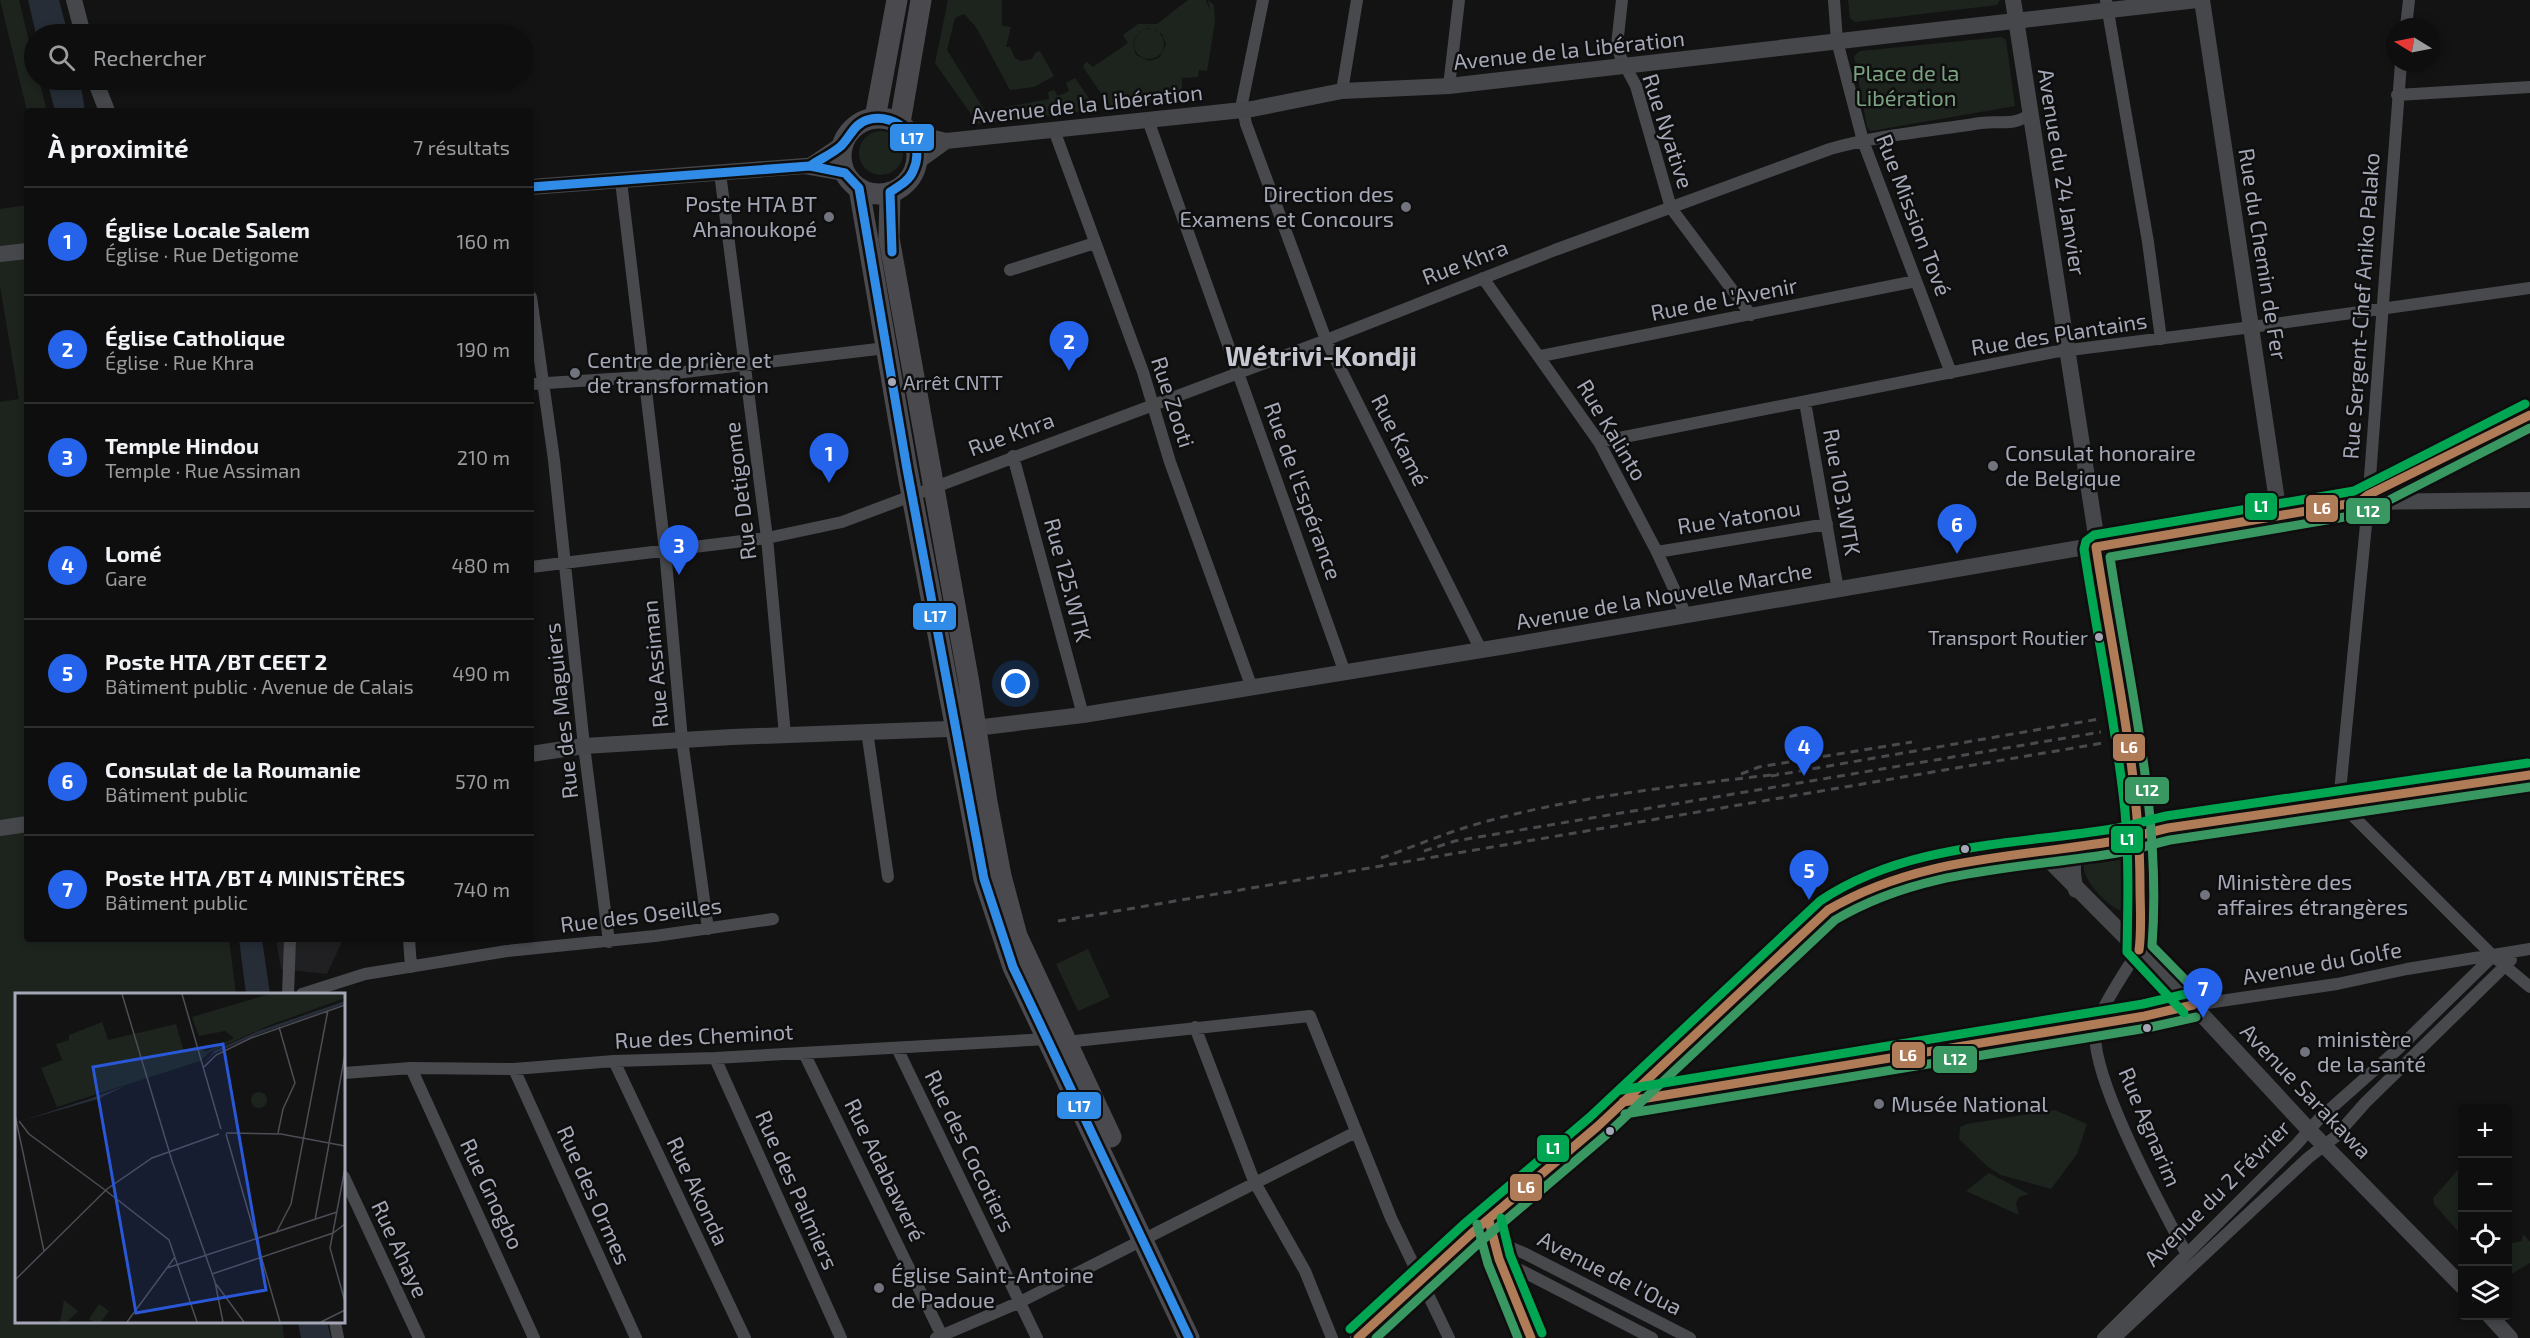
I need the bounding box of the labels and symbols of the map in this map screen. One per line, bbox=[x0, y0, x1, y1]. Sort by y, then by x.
north arrow bbox=[2386, 18, 2440, 72]
street label: Avenue de la Libération bbox=[1452, 24, 1686, 74]
park label: Place de la Libération bbox=[1853, 59, 1959, 110]
street label: Avenue du 24 Janvier bbox=[2034, 67, 2092, 277]
street label: Rue Nyative bbox=[1638, 70, 1700, 191]
street label: Avenue de la Libération bbox=[970, 78, 1204, 128]
line badge: L17 bbox=[889, 123, 935, 152]
text: L17 bbox=[900, 128, 924, 147]
street label: Rue Mission Tové bbox=[1872, 130, 1958, 299]
street label: Rue du Chemin de Fer bbox=[2234, 146, 2294, 362]
street label: Rue Sergent-Chef Aniko Palako bbox=[2336, 152, 2384, 460]
place label: Direction des Examens et Concours bbox=[1179, 180, 1394, 231]
place label: Poste HTA BT Ahanoukopé bbox=[685, 190, 817, 241]
marker: Direction des Examens et Concours bbox=[1399, 200, 1413, 214]
marker: Poste HTA BT Ahanoukopé bbox=[822, 210, 836, 224]
street label: Rue Khra bbox=[1418, 233, 1511, 289]
street label: Rue de L'Avenir bbox=[1648, 271, 1800, 325]
street label: Rue des Plantains bbox=[1969, 306, 2149, 360]
pin: 2 bbox=[1050, 322, 1088, 371]
district label: Wétrivi-Kondji bbox=[1225, 338, 1417, 372]
place label: Centre de prière et de transformation bbox=[587, 346, 771, 397]
street label: Rue Zooti bbox=[1147, 353, 1201, 450]
marker: Centre de prière et de transformation bbox=[568, 366, 582, 380]
place label: Arrêt CNTT bbox=[903, 370, 1003, 394]
street label: Rue Kalinto bbox=[1572, 374, 1653, 485]
marker: Arrêt CNTT bbox=[886, 376, 898, 388]
street label: Rue Kamé bbox=[1367, 390, 1435, 490]
street label: Rue de l'Espérance bbox=[1260, 398, 1348, 583]
street label: Rue Khra bbox=[964, 406, 1057, 461]
street label: Rue Detigome bbox=[718, 421, 760, 562]
street label: Rue 103.WTK bbox=[1819, 426, 1867, 557]
pin: 1 bbox=[810, 434, 848, 483]
place label: Consulat honoraire de Belgique bbox=[2005, 439, 2196, 490]
marker: Consulat honoraire de Belgique bbox=[1986, 459, 2000, 473]
line badge: L1 bbox=[2244, 492, 2278, 521]
street label: Rue Yatonou bbox=[1675, 493, 1802, 539]
line badge: L6 bbox=[2305, 494, 2339, 523]
text: L1 bbox=[2254, 496, 2268, 515]
line badge: L12 bbox=[2345, 497, 2391, 525]
text: L6 bbox=[2313, 498, 2331, 517]
text: L12 bbox=[2356, 501, 2380, 520]
pin: 6 bbox=[1938, 504, 1976, 554]
street label: Rue 125.WTK bbox=[1040, 515, 1098, 644]
pin: 3 bbox=[660, 526, 698, 575]
street label: Avenue de la Nouvelle Marche bbox=[1514, 556, 1814, 634]
street label: Rue Assiman bbox=[635, 599, 673, 729]
line badge: L17 bbox=[912, 602, 957, 631]
text: L17 bbox=[923, 606, 947, 625]
street label: Rue des Maguiers bbox=[538, 622, 582, 800]
place label: Transport Routier bbox=[1928, 625, 2088, 649]
marker: Transport Routier bbox=[2093, 631, 2105, 643]
your location bbox=[1001, 669, 1030, 698]
pin: 4 bbox=[1784, 726, 1824, 776]
line badge: L6 bbox=[2112, 733, 2146, 762]
text: L6 bbox=[2120, 737, 2138, 756]
line badge: L12 bbox=[2124, 776, 2170, 805]
text: L12 bbox=[2135, 780, 2159, 799]
line badge: L1 bbox=[2110, 825, 2144, 854]
text: L1 bbox=[2120, 829, 2134, 848]
unlabelled marker bbox=[1959, 843, 1971, 855]
pin: 5 bbox=[1790, 850, 1828, 900]
place label: Ministère des affaires étrangères bbox=[2217, 868, 2408, 919]
marker: Ministère des affaires étrangères bbox=[2198, 888, 2212, 902]
street label: Rue des Oseilles bbox=[559, 891, 723, 937]
street label: Avenue du Golfe bbox=[2240, 935, 2404, 989]
pin: 7 bbox=[2184, 968, 2222, 1018]
inset map bbox=[15, 993, 345, 1323]
street label: Rue des Cheminot bbox=[614, 1017, 794, 1053]
street label: Avenue Sarakawa bbox=[2236, 1017, 2378, 1163]
unlabelled marker bbox=[2141, 1022, 2153, 1034]
place label: ministère de la santé bbox=[2317, 1025, 2426, 1076]
line badge: L6 bbox=[1891, 1041, 1926, 1069]
text: L6 bbox=[1899, 1045, 1917, 1064]
line badge: L12 bbox=[1932, 1045, 1978, 1074]
marker: ministère de la santé bbox=[2298, 1045, 2312, 1059]
text: L12 bbox=[1943, 1049, 1967, 1068]
street label: Rue Agnarim bbox=[2114, 1063, 2188, 1190]
street label: Rue des Cocotiers bbox=[920, 1065, 1021, 1236]
place label: Musée National bbox=[1891, 1090, 2048, 1116]
line badge: L17 bbox=[1056, 1091, 1102, 1120]
street label: Rue Adabaweré bbox=[840, 1094, 932, 1245]
text: L17 bbox=[1067, 1096, 1091, 1115]
marker: Musée National bbox=[1872, 1097, 1886, 1111]
street label: Rue des Palmiers bbox=[751, 1106, 845, 1273]
street label: Avenue du 2 Février bbox=[2138, 1114, 2295, 1271]
street label: Rue des Ormes bbox=[553, 1121, 637, 1268]
unlabelled marker bbox=[1604, 1125, 1616, 1137]
street label: Rue Akonda bbox=[662, 1132, 735, 1249]
street label: Rue Gnogbo bbox=[456, 1134, 530, 1253]
line badge: L1 bbox=[1536, 1134, 1570, 1163]
text: L1 bbox=[1546, 1138, 1560, 1157]
line badge: L6 bbox=[1509, 1173, 1543, 1202]
text: L6 bbox=[1517, 1177, 1535, 1196]
street label: Rue Ahaye bbox=[367, 1196, 435, 1301]
street label: Avenue de l'Oua bbox=[1534, 1225, 1687, 1320]
place label: Église Saint-Antoine de Padoue bbox=[891, 1261, 1094, 1312]
marker: Église Saint-Antoine de Padoue bbox=[872, 1281, 886, 1295]

